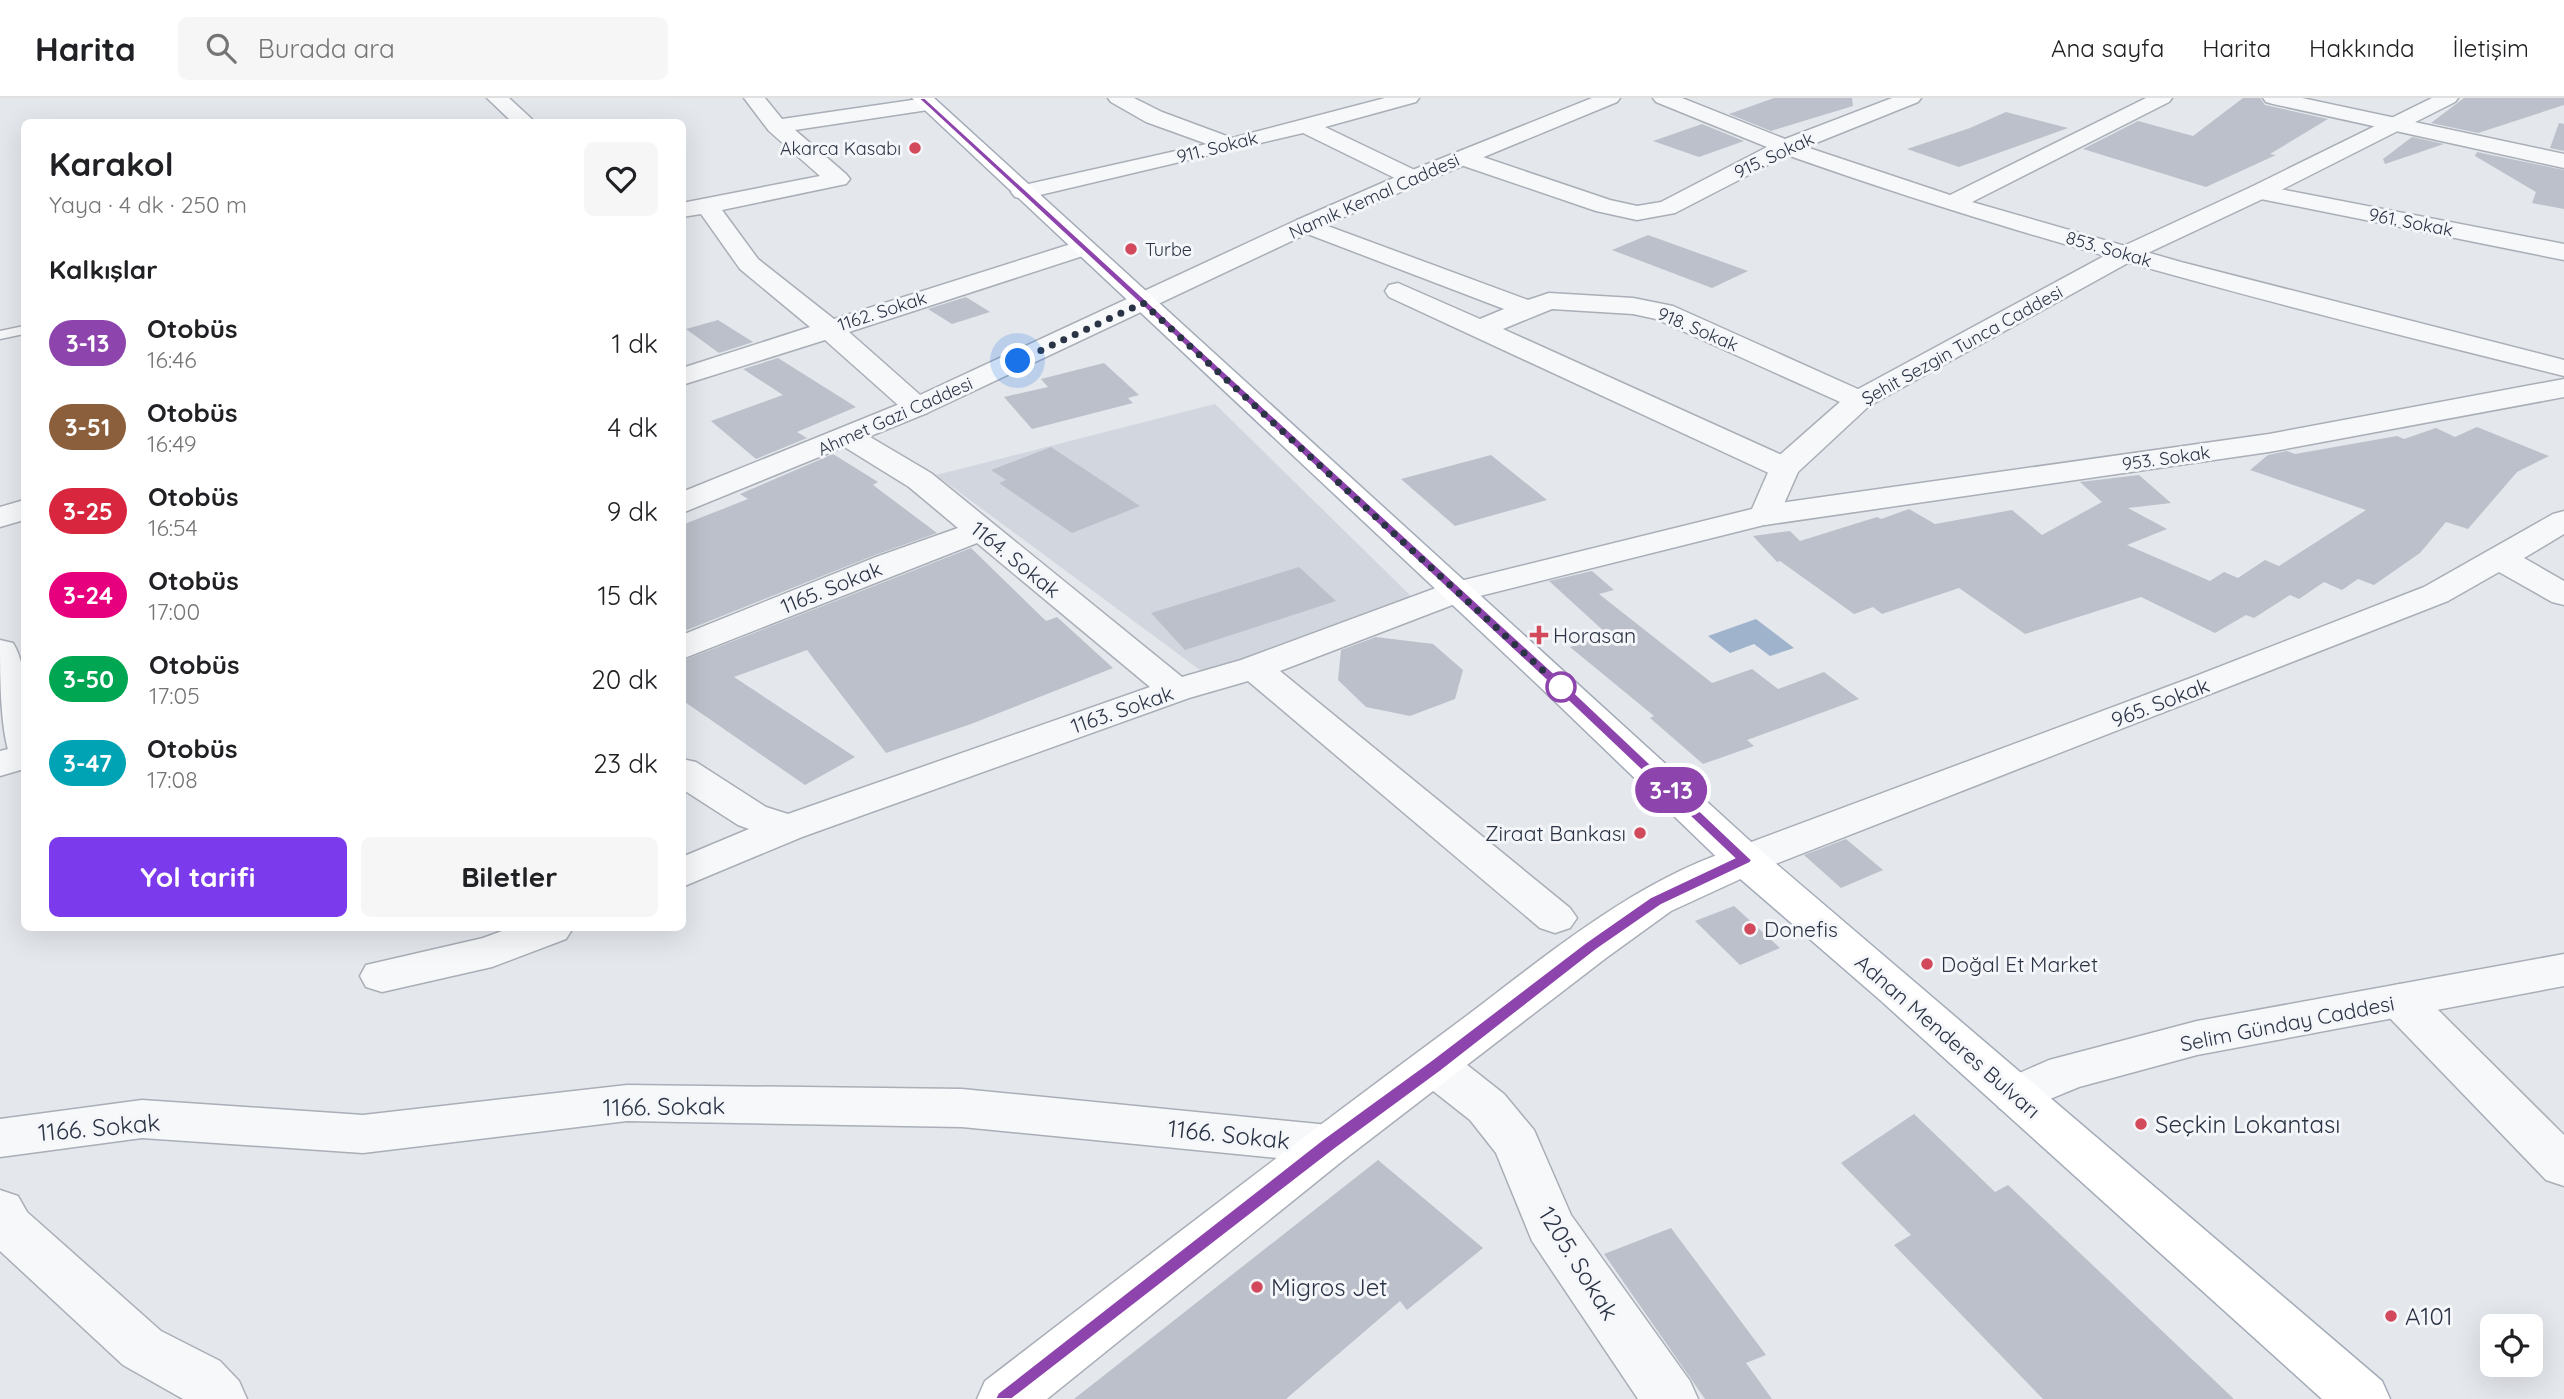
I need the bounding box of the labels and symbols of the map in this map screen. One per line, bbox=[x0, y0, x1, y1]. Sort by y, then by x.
street label: 911. Sokak bbox=[1174, 126, 1260, 168]
street label: 915. Sokak bbox=[1730, 127, 1818, 183]
place label: Akarca Kasabı bbox=[780, 137, 901, 160]
marker: Akarca Kasabı bbox=[907, 140, 923, 156]
street label: Namık Kemal Caddesi bbox=[1285, 148, 1463, 244]
street label: 961. Sokak bbox=[2367, 203, 2455, 241]
street label: 853. Sokak bbox=[2063, 226, 2155, 272]
place label: Turbe bbox=[1145, 238, 1192, 261]
marker: Turbe bbox=[1123, 241, 1139, 257]
street label: Şehit Sezgin Tunca Caddesi bbox=[1858, 280, 2066, 410]
street label: 1162. Sokak bbox=[835, 286, 929, 336]
street label: 918. Sokak bbox=[1654, 302, 1742, 356]
your location bbox=[1000, 343, 1035, 378]
street label: Ahmet Gazi Caddesi bbox=[814, 371, 976, 461]
street label: 953. Sokak bbox=[2121, 440, 2211, 476]
street label: 1164. Sokak bbox=[966, 515, 1066, 603]
street label: 1165. Sokak bbox=[777, 555, 885, 619]
place label: Horasan bbox=[1553, 622, 1636, 648]
marker: Horasan bbox=[1531, 627, 1547, 643]
street label: 965. Sokak bbox=[2107, 671, 2213, 733]
unlabelled marker bbox=[1546, 672, 1576, 702]
street label: 1163. Sokak bbox=[1067, 679, 1177, 739]
line badge: 3-13 bbox=[1622, 767, 1720, 813]
place label: Ziraat Bankası bbox=[1485, 820, 1626, 846]
marker: Ziraat Bankası bbox=[1632, 825, 1648, 841]
place label: Donefis bbox=[1764, 916, 1838, 942]
marker: Donefis bbox=[1742, 921, 1758, 937]
street label: Adnan Menderes Bulvarı bbox=[1850, 949, 2046, 1123]
place label: Doğal Et Market bbox=[1941, 951, 2098, 977]
marker: Doğal Et Market bbox=[1919, 956, 1935, 972]
street label: Selim Günday Caddesi bbox=[2178, 989, 2396, 1057]
street label: 1166. Sokak bbox=[602, 1090, 726, 1122]
street label: 1166. Sokak bbox=[37, 1107, 161, 1147]
place label: Seçkin Lokantası bbox=[2155, 1109, 2340, 1139]
street label: 1166. Sokak bbox=[1166, 1113, 1292, 1155]
marker: Seçkin Lokantası bbox=[2133, 1116, 2149, 1132]
street label: 1205. Sokak bbox=[1532, 1201, 1626, 1325]
place label: Migros Jet bbox=[1271, 1272, 1387, 1302]
marker: Migros Jet bbox=[1249, 1279, 1265, 1295]
place label: A101 bbox=[2405, 1301, 2453, 1331]
marker: A101 bbox=[2383, 1308, 2399, 1324]

